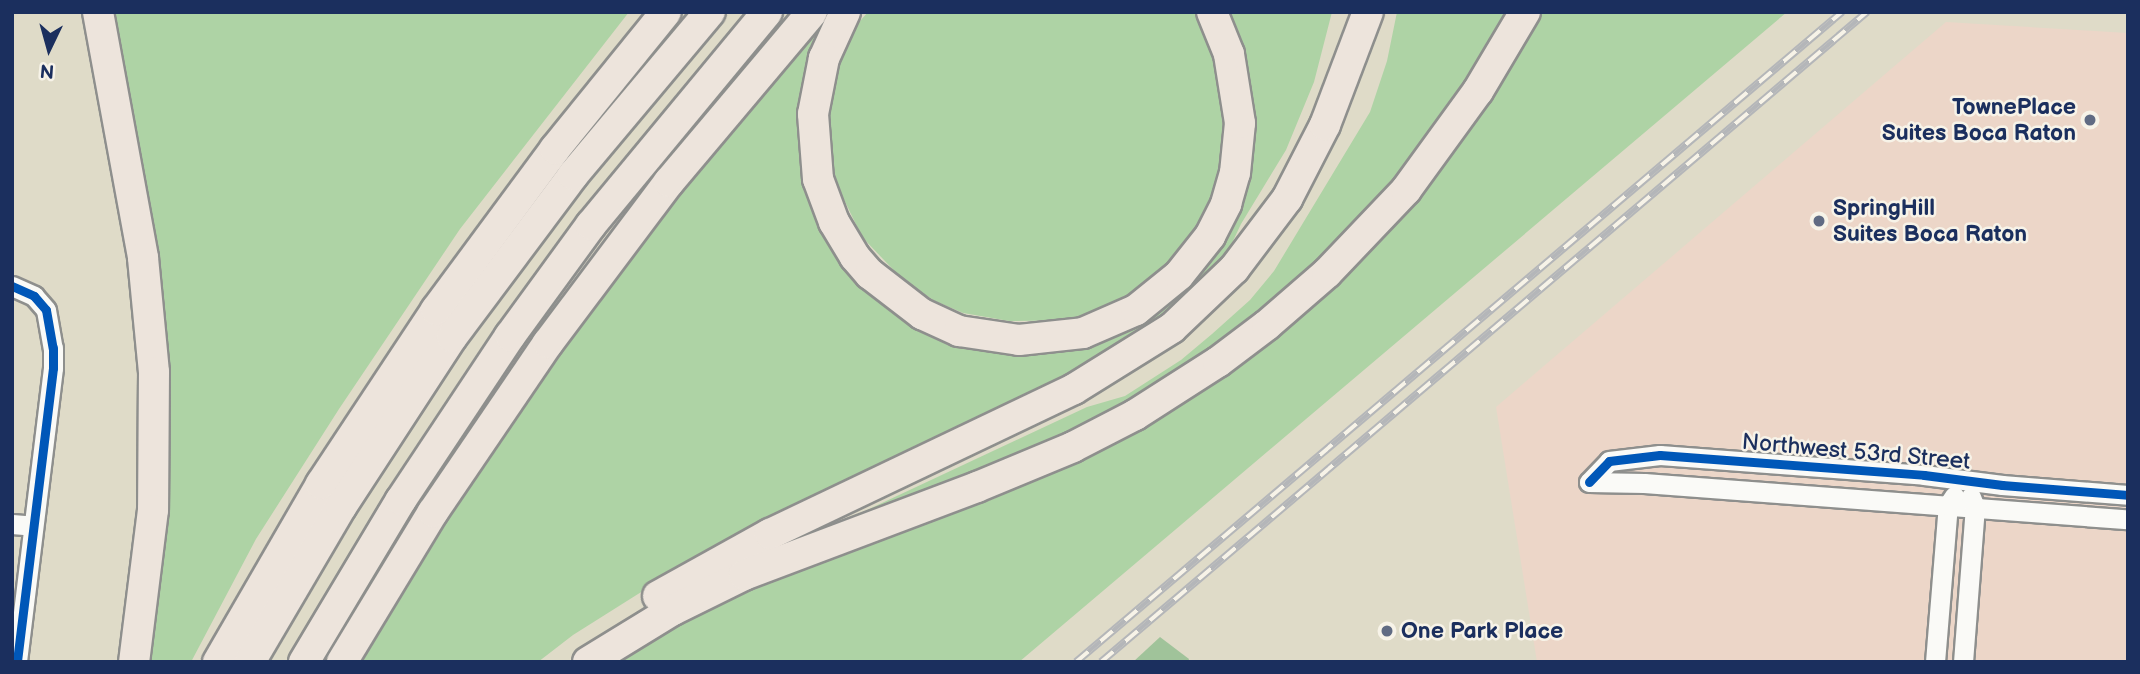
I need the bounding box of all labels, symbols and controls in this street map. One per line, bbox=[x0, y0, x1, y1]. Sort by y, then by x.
north arrow bbox=[14, 14, 84, 84]
text: N bbox=[39, 58, 55, 82]
place label: TownePlace Suites Boca Raton bbox=[1882, 93, 2076, 147]
marker: TownePlace Suites Boca Raton bbox=[2082, 112, 2098, 128]
place label: SpringHill Suites Boca Raton bbox=[1833, 194, 2027, 248]
marker: SpringHill Suites Boca Raton bbox=[1811, 213, 1827, 229]
street label: Northwest 53rd Street bbox=[1740, 428, 1972, 476]
place label: One Park Place bbox=[1401, 617, 1563, 645]
marker: One Park Place bbox=[1379, 623, 1395, 639]

